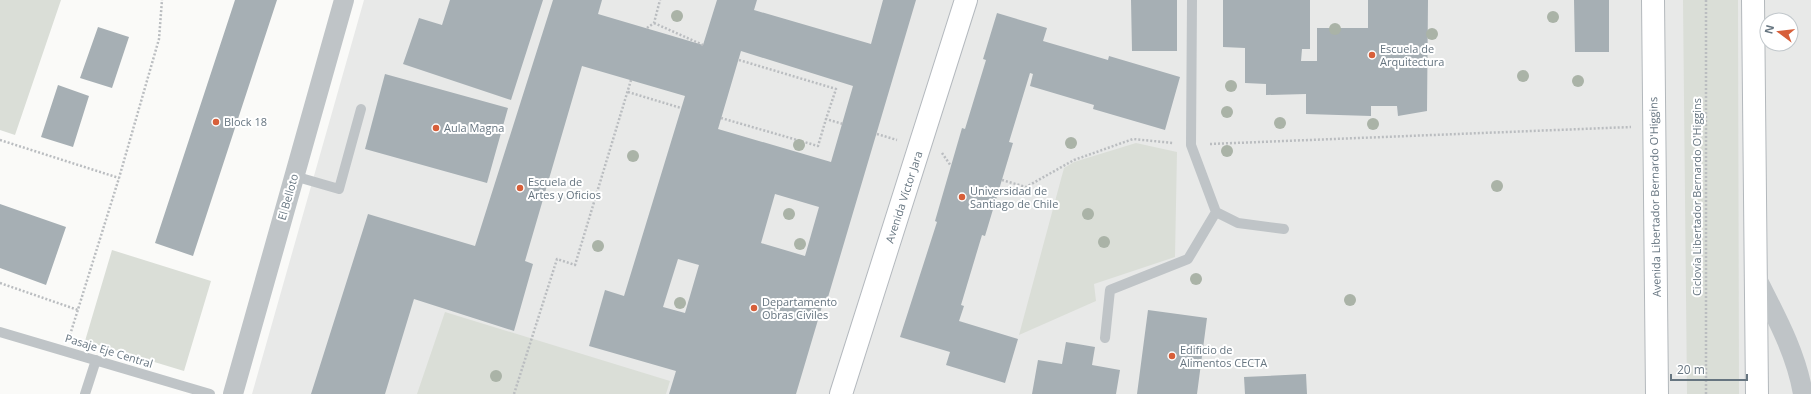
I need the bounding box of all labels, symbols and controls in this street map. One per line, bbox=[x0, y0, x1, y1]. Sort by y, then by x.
north arrow bbox=[1759, 12, 1799, 52]
text: N bbox=[1760, 23, 1777, 36]
place label: Escuela de Arquitectura bbox=[1380, 41, 1444, 69]
marker: Escuela de Arquitectura bbox=[1367, 50, 1377, 60]
street label: Avenida Libertador Bernardo O'Higgins bbox=[1645, 97, 1664, 297]
street label: Ciclovía Libertador Bernardo O'Higgins bbox=[1689, 98, 1704, 296]
place label: Block 18 bbox=[224, 114, 267, 129]
marker: Block 18 bbox=[211, 117, 221, 127]
place label: Aula Magna bbox=[444, 120, 504, 135]
marker: Aula Magna bbox=[431, 123, 441, 133]
street label: Avenida Víctor Jara bbox=[882, 149, 925, 245]
street label: El Belloto bbox=[274, 171, 301, 222]
place label: Escuela de Artes y Oficios bbox=[528, 174, 601, 202]
marker: Escuela de Artes y Oficios bbox=[515, 183, 525, 193]
place label: Universidad de Santiago de Chile bbox=[970, 183, 1058, 211]
marker: Universidad de Santiago de Chile bbox=[957, 192, 967, 202]
place label: Departamento Obras Civiles bbox=[762, 294, 838, 322]
marker: Departamento Obras Civiles bbox=[749, 303, 759, 313]
street label: Pasaje Eje Central bbox=[63, 330, 155, 371]
place label: Edificio de Alimentos CECTA bbox=[1180, 342, 1267, 370]
marker: Edificio de Alimentos CECTA bbox=[1167, 351, 1177, 361]
scale bar bbox=[1671, 356, 1747, 382]
text: 20 m bbox=[1677, 361, 1705, 378]

